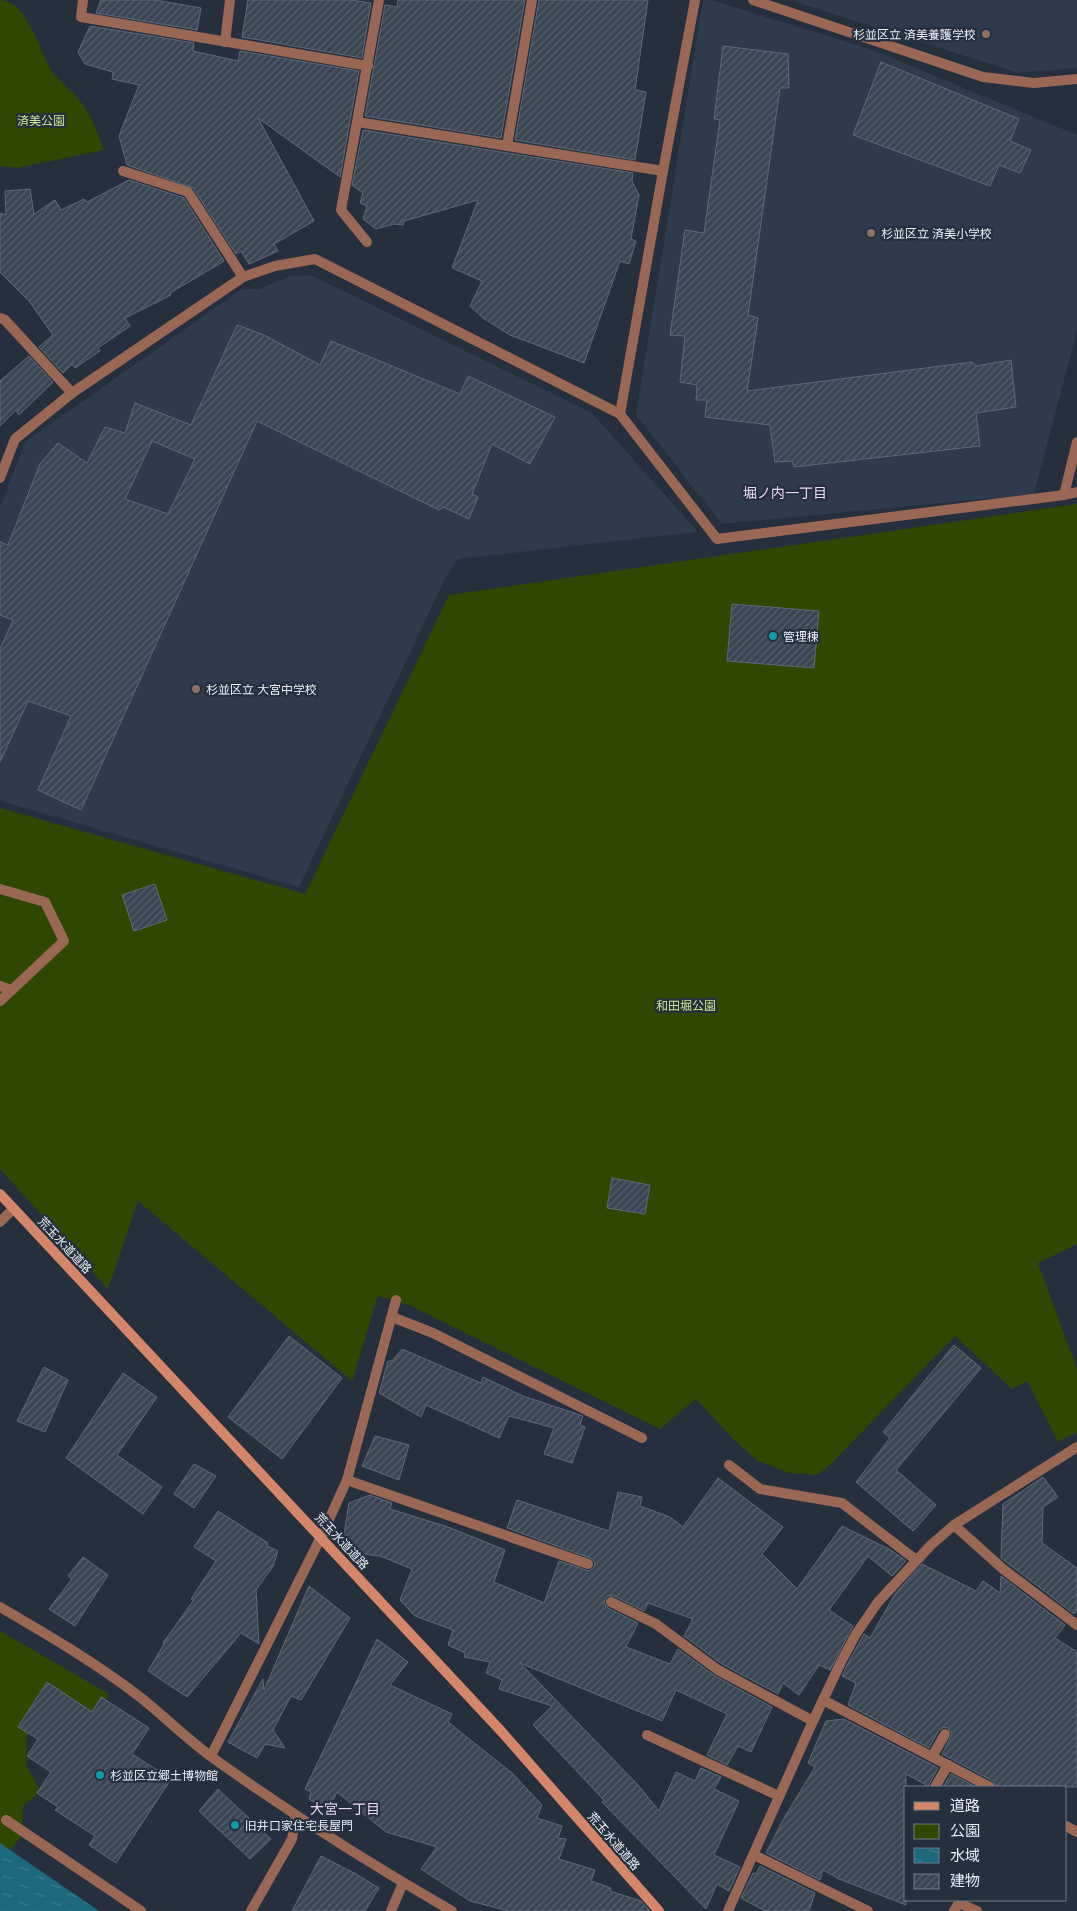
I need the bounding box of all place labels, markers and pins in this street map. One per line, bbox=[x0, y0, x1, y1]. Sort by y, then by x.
place label: 杉並区立 済美養護学校 bbox=[853, 26, 976, 43]
marker: 杉並区立 済美養護学校 bbox=[980, 28, 992, 40]
place label: 杉並区立 済美小学校 bbox=[881, 225, 992, 242]
marker: 杉並区立 済美小学校 bbox=[865, 227, 877, 239]
place label: 管理棟 bbox=[783, 628, 819, 645]
marker: 管理棟 bbox=[767, 630, 779, 642]
place label: 杉並区立 大宮中学校 bbox=[206, 681, 317, 698]
marker: 杉並区立 大宮中学校 bbox=[190, 683, 202, 695]
place label: 杉並区立郷土博物館 bbox=[110, 1767, 218, 1784]
marker: 杉並区立郷土博物館 bbox=[94, 1769, 106, 1781]
place label: 旧井口家住宅長屋門 bbox=[245, 1817, 353, 1834]
marker: 旧井口家住宅長屋門 bbox=[229, 1819, 241, 1831]

